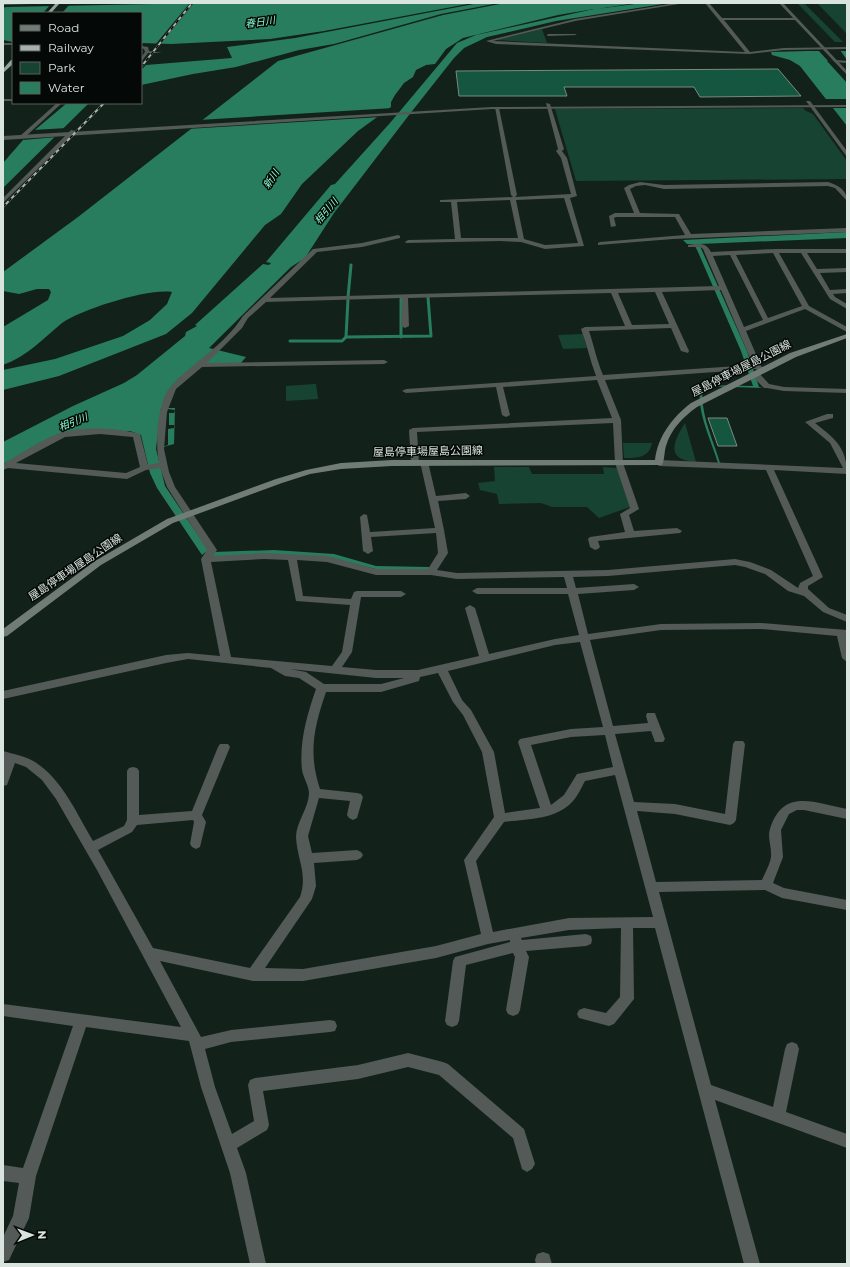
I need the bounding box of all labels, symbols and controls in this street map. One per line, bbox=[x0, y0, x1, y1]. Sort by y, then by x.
legend bbox=[12, 12, 142, 104]
water label: 春日川 bbox=[244, 13, 277, 31]
text: Road bbox=[48, 20, 79, 35]
text: Railway bbox=[48, 40, 94, 55]
text: Park bbox=[48, 60, 76, 75]
text: Water bbox=[48, 80, 85, 95]
water label: 新川 bbox=[260, 166, 282, 191]
water label: 相引川 bbox=[311, 195, 341, 227]
street label: 屋島停車場屋島公園線 bbox=[689, 337, 793, 399]
water label: 相引川 bbox=[57, 410, 90, 434]
street label: 屋島停車場屋島公園線 bbox=[373, 443, 483, 459]
street label: 屋島停車場屋島公園線 bbox=[25, 530, 125, 604]
north arrow bbox=[12, 1215, 52, 1255]
text: N bbox=[35, 1230, 49, 1239]

